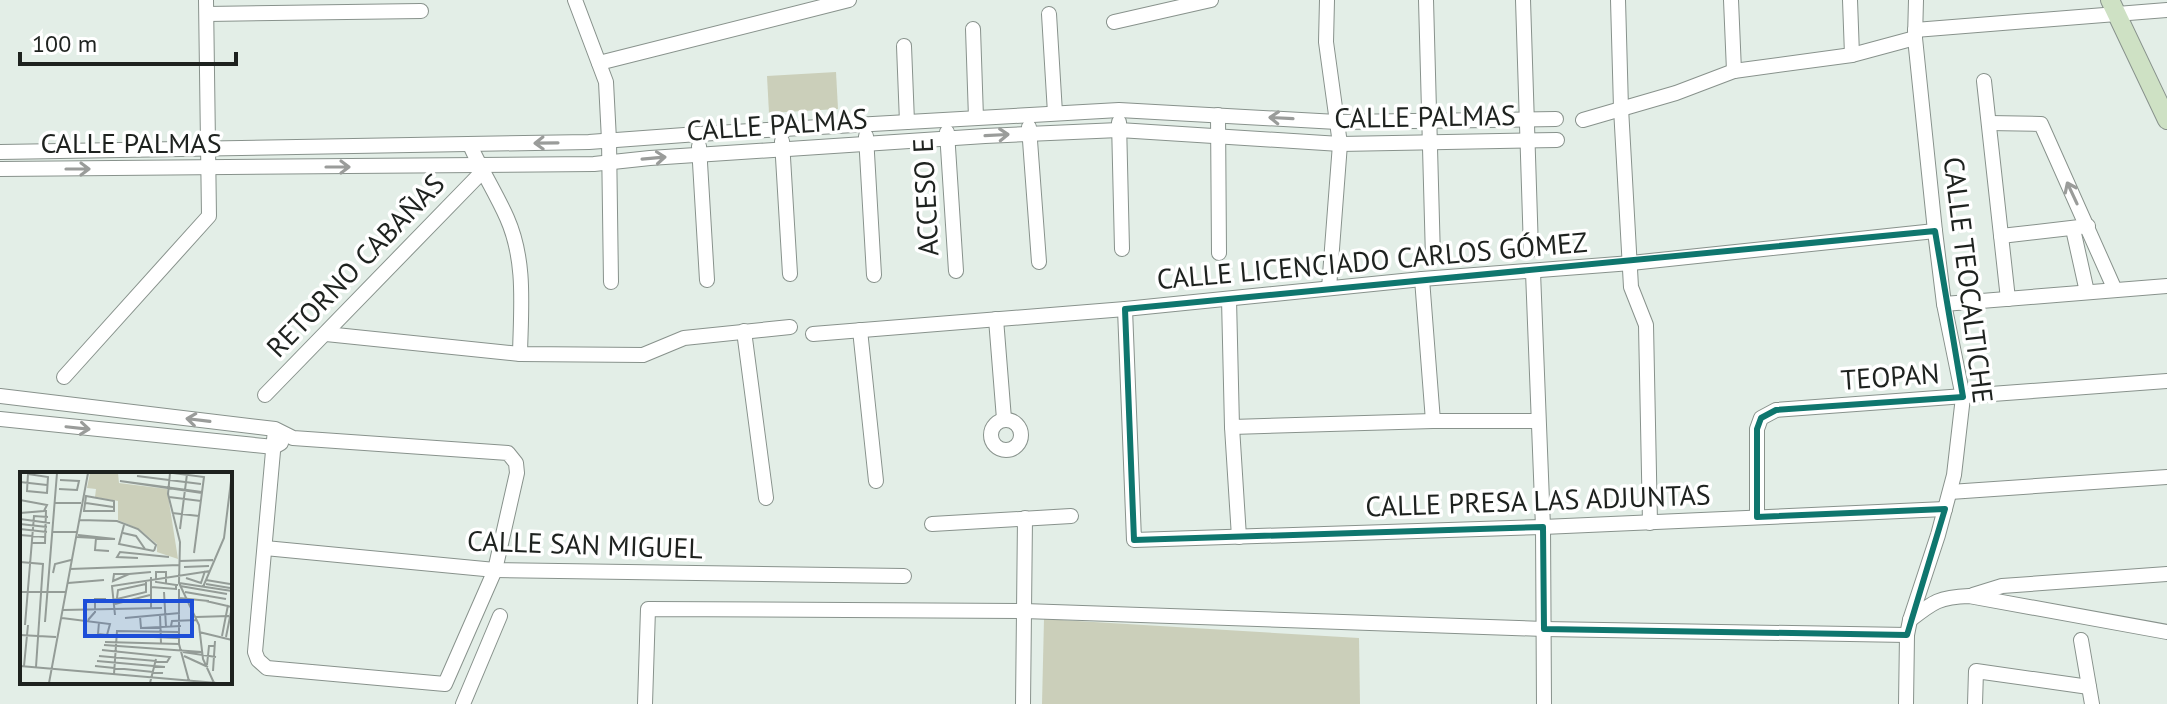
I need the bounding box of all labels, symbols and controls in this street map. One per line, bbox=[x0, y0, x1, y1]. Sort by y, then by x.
scale bar bbox=[20, 16, 236, 66]
text: 100 m bbox=[32, 28, 97, 59]
street label: CALLE PALMAS bbox=[1334, 96, 1516, 136]
street label: CALLE PALMAS bbox=[685, 99, 869, 149]
one-way arrow bbox=[1268, 111, 1295, 126]
street label: CALLE PALMAS bbox=[40, 124, 222, 161]
one-way arrow bbox=[983, 128, 1010, 143]
one-way arrow bbox=[533, 135, 560, 151]
street label: ACCESO E bbox=[903, 137, 947, 257]
one-way arrow bbox=[640, 150, 667, 165]
street label: CALLE TEOCALTICHE bbox=[1936, 155, 2002, 405]
one-way arrow bbox=[324, 159, 351, 175]
one-way arrow bbox=[64, 161, 91, 177]
street label: RETORNO CABAÑAS bbox=[258, 165, 452, 365]
one-way arrow bbox=[2064, 181, 2079, 206]
street label: CALLE LICENCIADO CARLOS GÓMEZ bbox=[1155, 223, 1589, 297]
street label: TEOPAN bbox=[1839, 354, 1941, 398]
one-way arrow bbox=[186, 412, 211, 427]
one-way arrow bbox=[64, 420, 91, 435]
inset map bbox=[20, 472, 232, 684]
street label: CALLE PRESA LAS ADJUNTAS bbox=[1365, 475, 1711, 525]
street label: CALLE SAN MIGUEL bbox=[467, 521, 703, 567]

